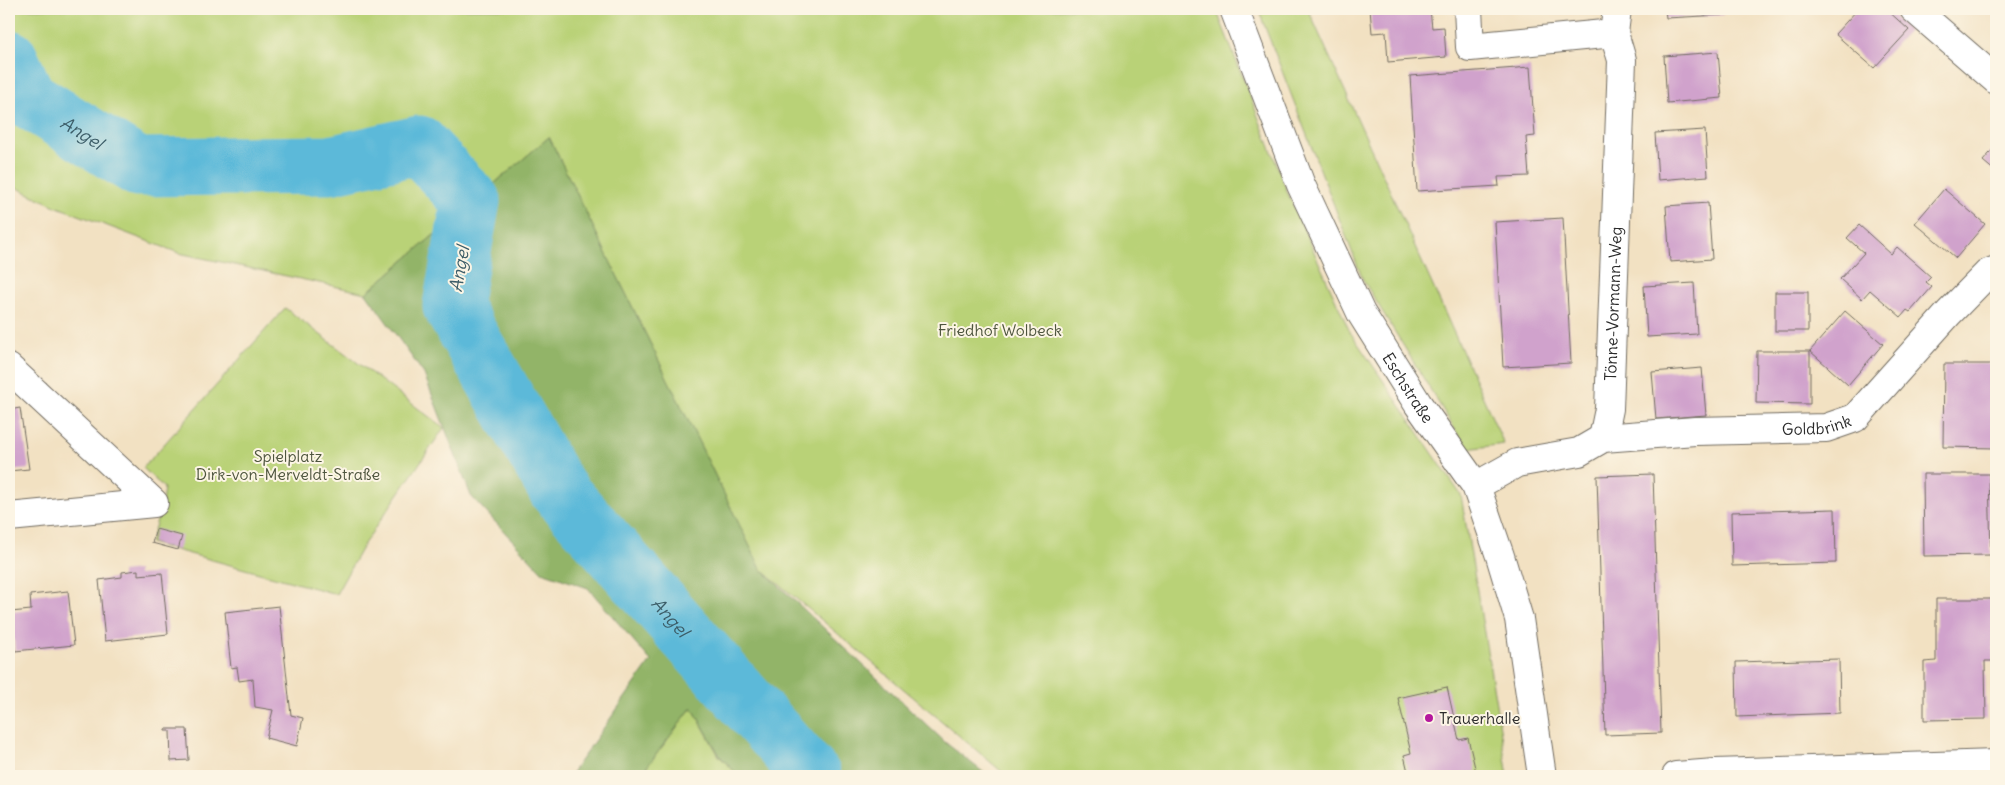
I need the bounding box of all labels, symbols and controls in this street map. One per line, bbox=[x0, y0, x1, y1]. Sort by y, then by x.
water label: Angel bbox=[57, 110, 110, 156]
street label: Tönne-Vormann-Weg bbox=[1600, 226, 1626, 381]
water label: Angel bbox=[444, 242, 475, 294]
park label: Friedhof Wolbeck bbox=[938, 320, 1062, 340]
street label: Eschstraße bbox=[1378, 349, 1438, 427]
street label: Goldbrink bbox=[1782, 410, 1854, 439]
park label: Spielplatz Dirk-von-Merveldt-Straße bbox=[196, 446, 380, 484]
water label: Angel bbox=[647, 592, 696, 644]
place label: Trauerhalle bbox=[1439, 708, 1520, 728]
marker: Trauerhalle bbox=[1423, 712, 1435, 724]

